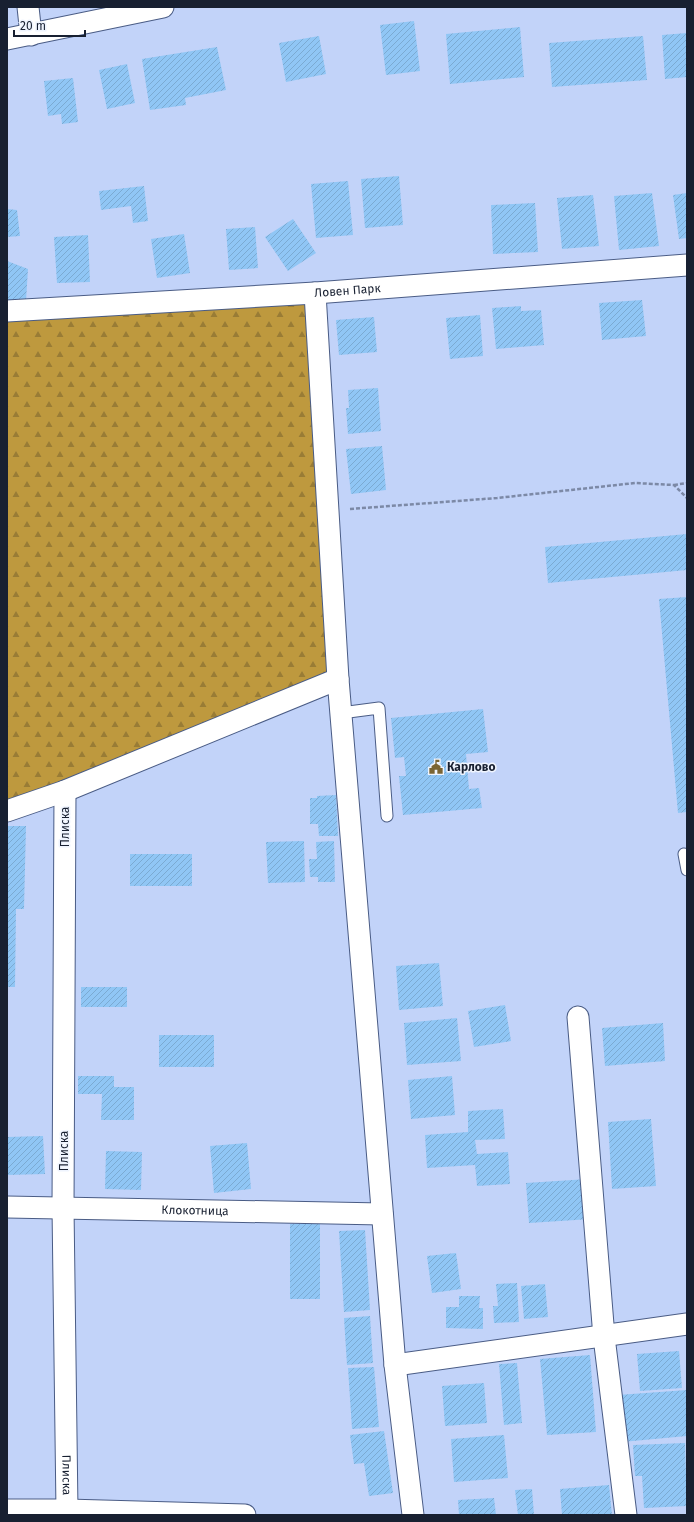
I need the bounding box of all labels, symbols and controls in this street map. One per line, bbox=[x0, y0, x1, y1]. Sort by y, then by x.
scale bar bbox=[14, 12, 85, 38]
text: 20 m bbox=[20, 19, 46, 33]
street label: Ловен Парк bbox=[314, 281, 382, 300]
public building icon: Карлово bbox=[428, 759, 444, 775]
place label: Карлово bbox=[447, 760, 495, 774]
street label: Плиска bbox=[58, 807, 72, 847]
street label: Плиска bbox=[57, 1131, 71, 1171]
street label: Клокотница bbox=[161, 1203, 229, 1218]
street label: Плиска bbox=[59, 1455, 74, 1495]

